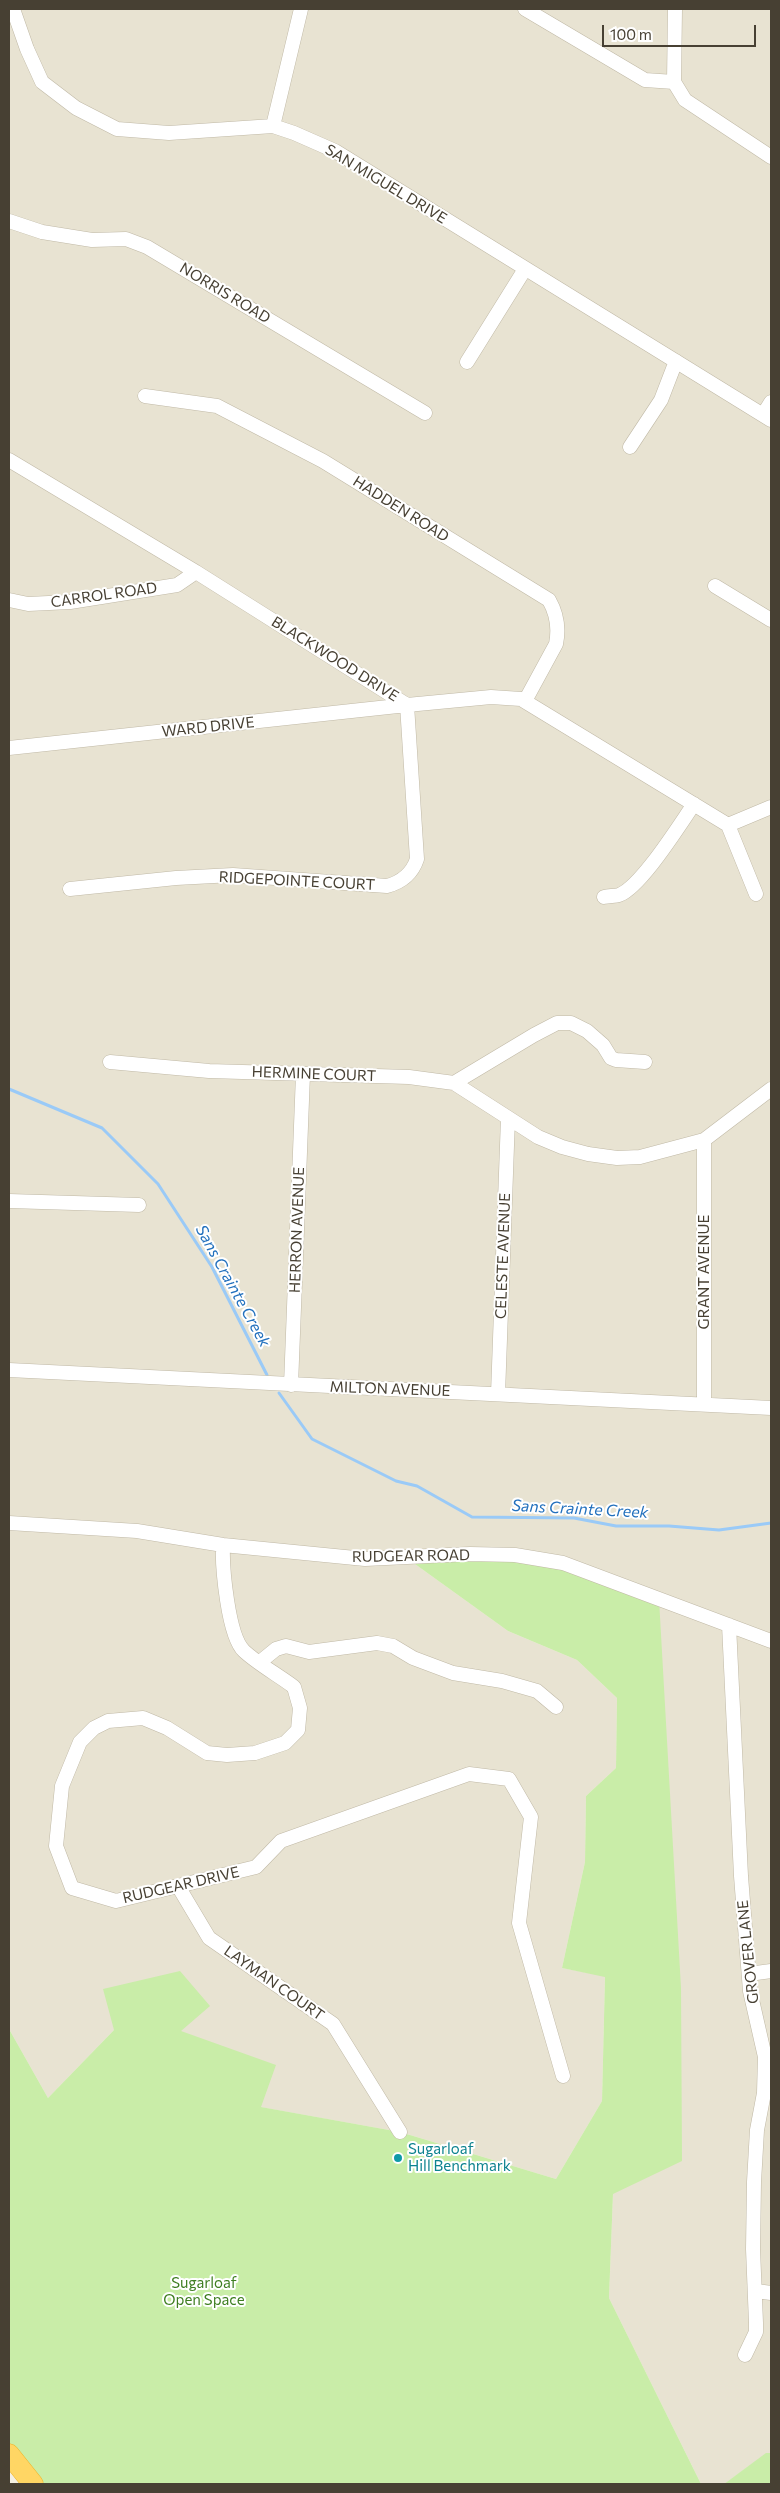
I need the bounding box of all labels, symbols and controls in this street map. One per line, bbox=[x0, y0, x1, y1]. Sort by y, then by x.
scale bar bbox=[605, 15, 759, 47]
text: 100 m bbox=[610, 25, 652, 43]
street label: SAN MIGUEL DRIVE bbox=[322, 141, 450, 227]
street label: NORRIS ROAD bbox=[176, 259, 274, 327]
street label: HADDEN ROAD bbox=[350, 472, 452, 546]
street label: CARROL ROAD bbox=[50, 579, 158, 611]
street label: BLACKWOOD DRIVE bbox=[268, 613, 402, 705]
street label: WARD DRIVE bbox=[161, 713, 255, 741]
street label: RIDGEPOINTE COURT bbox=[218, 868, 376, 894]
street label: HERMINE COURT bbox=[251, 1063, 377, 1085]
street label: HERRON AVENUE bbox=[286, 1167, 308, 1293]
street label: CELESTE AVENUE bbox=[492, 1193, 514, 1319]
street label: GRANT AVENUE bbox=[695, 1215, 713, 1329]
water label: Sans Crainte Creek bbox=[191, 1222, 275, 1350]
street label: MILTON AVENUE bbox=[329, 1378, 451, 1400]
water label: Sans Crainte Creek bbox=[511, 1496, 649, 1522]
street label: RUDGEAR ROAD bbox=[352, 1546, 470, 1566]
street label: RUDGEAR DRIVE bbox=[121, 1863, 241, 1907]
street label: GROVER LANE bbox=[734, 1899, 762, 2005]
street label: LAYMAN COURT bbox=[220, 1942, 328, 2024]
place label: Sugarloaf Hill Benchmark bbox=[408, 2140, 511, 2175]
marker: Sugarloaf Hill Benchmark bbox=[392, 2152, 404, 2164]
park label: Sugarloaf Open Space bbox=[163, 2274, 245, 2309]

